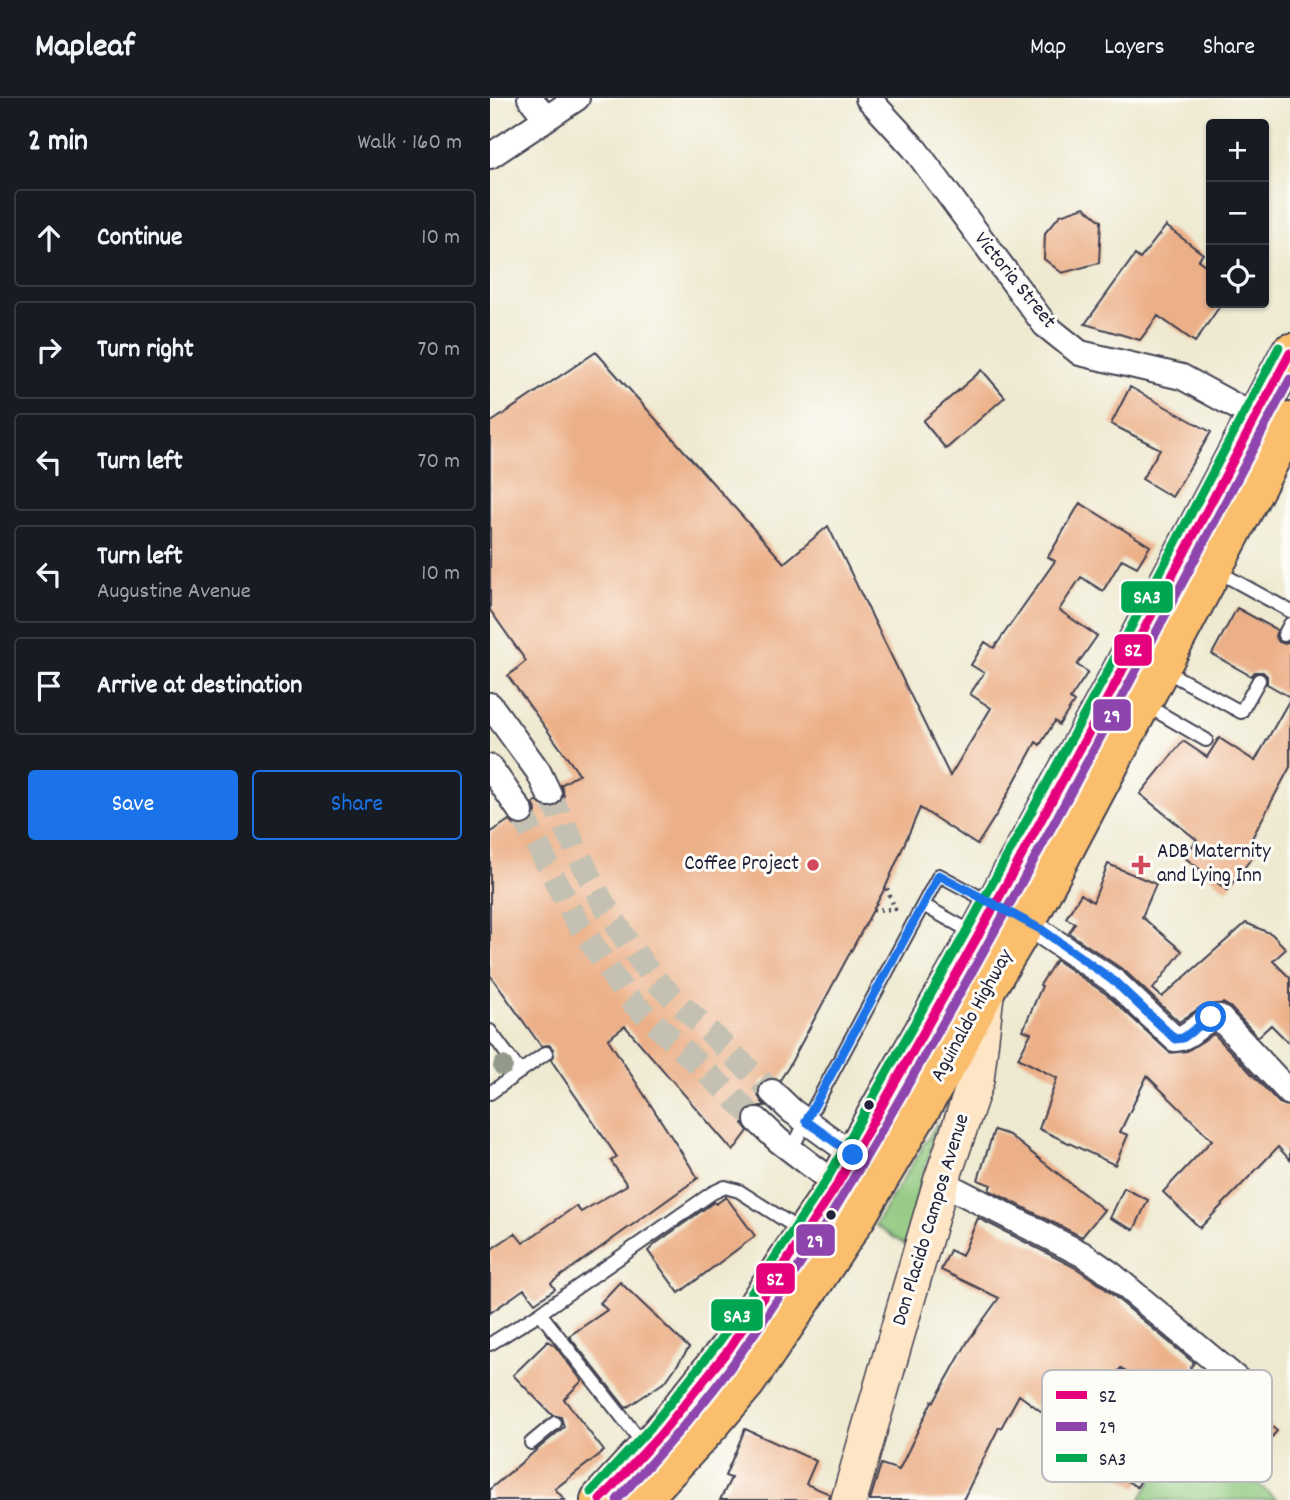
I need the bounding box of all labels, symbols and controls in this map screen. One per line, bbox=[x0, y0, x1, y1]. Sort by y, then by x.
text: Mapleaf bbox=[35, 25, 135, 72]
text: Map bbox=[1030, 31, 1066, 65]
text: Layers bbox=[1104, 31, 1165, 65]
text: Share bbox=[1203, 31, 1255, 65]
map controls bbox=[1206, 119, 1269, 308]
button: + bbox=[1206, 119, 1269, 182]
text: 2 min bbox=[28, 122, 88, 165]
text: Walk · 160 m bbox=[357, 127, 462, 160]
button: − bbox=[1206, 182, 1269, 245]
icon: ahead bbox=[30, 219, 68, 257]
text: Continue bbox=[97, 220, 182, 257]
text: 10 m bbox=[421, 222, 460, 255]
street label: Victoria Street bbox=[966, 226, 1063, 336]
button: locate bbox=[1206, 245, 1269, 308]
icon: right bbox=[30, 331, 68, 369]
text: Turn right bbox=[97, 332, 194, 369]
text: 70 m bbox=[418, 334, 460, 367]
icon: left bbox=[30, 443, 68, 481]
text: Turn left bbox=[97, 444, 183, 481]
text: 70 m bbox=[418, 446, 460, 479]
text: Turn left bbox=[97, 539, 183, 576]
icon: left bbox=[30, 555, 68, 593]
text: 10 m bbox=[421, 558, 460, 591]
text: Augustine Avenue bbox=[97, 576, 251, 609]
line badge: SA3 bbox=[1120, 580, 1174, 614]
text: SA3 bbox=[1133, 586, 1161, 613]
line badge: SZ bbox=[1113, 633, 1153, 667]
text: SZ bbox=[1125, 639, 1142, 666]
icon: arrive bbox=[30, 667, 68, 705]
text: Arrive at destination bbox=[97, 668, 302, 705]
line badge: 29 bbox=[1092, 698, 1132, 732]
text: 29 bbox=[1103, 705, 1121, 732]
button: Save bbox=[28, 770, 238, 840]
button: Share bbox=[252, 770, 462, 840]
place label: ADB Maternity and Lying Inn bbox=[1157, 838, 1271, 892]
place label: Coffee Project bbox=[684, 850, 799, 880]
marker: ADB Maternity and Lying Inn bbox=[1131, 855, 1151, 875]
marker: Coffee Project bbox=[805, 857, 821, 873]
street label: Aguinaldo Highway bbox=[924, 944, 1022, 1088]
route start bbox=[1195, 1001, 1226, 1032]
unlabelled marker bbox=[862, 1098, 876, 1112]
street label: Don Placido Campos Avenue bbox=[885, 1110, 979, 1330]
route end bbox=[837, 1139, 868, 1170]
unlabelled marker bbox=[824, 1208, 838, 1222]
line badge: 29 bbox=[795, 1223, 836, 1257]
text: 29 bbox=[806, 1230, 824, 1257]
line badge: SZ bbox=[755, 1262, 796, 1295]
text: SZ bbox=[767, 1268, 784, 1295]
line badge: SA3 bbox=[710, 1298, 764, 1332]
text: SA3 bbox=[723, 1305, 751, 1332]
legend bbox=[1042, 1370, 1272, 1482]
text: SZ bbox=[1099, 1385, 1116, 1412]
text: 29 bbox=[1099, 1416, 1116, 1443]
text: SA3 bbox=[1099, 1448, 1126, 1475]

